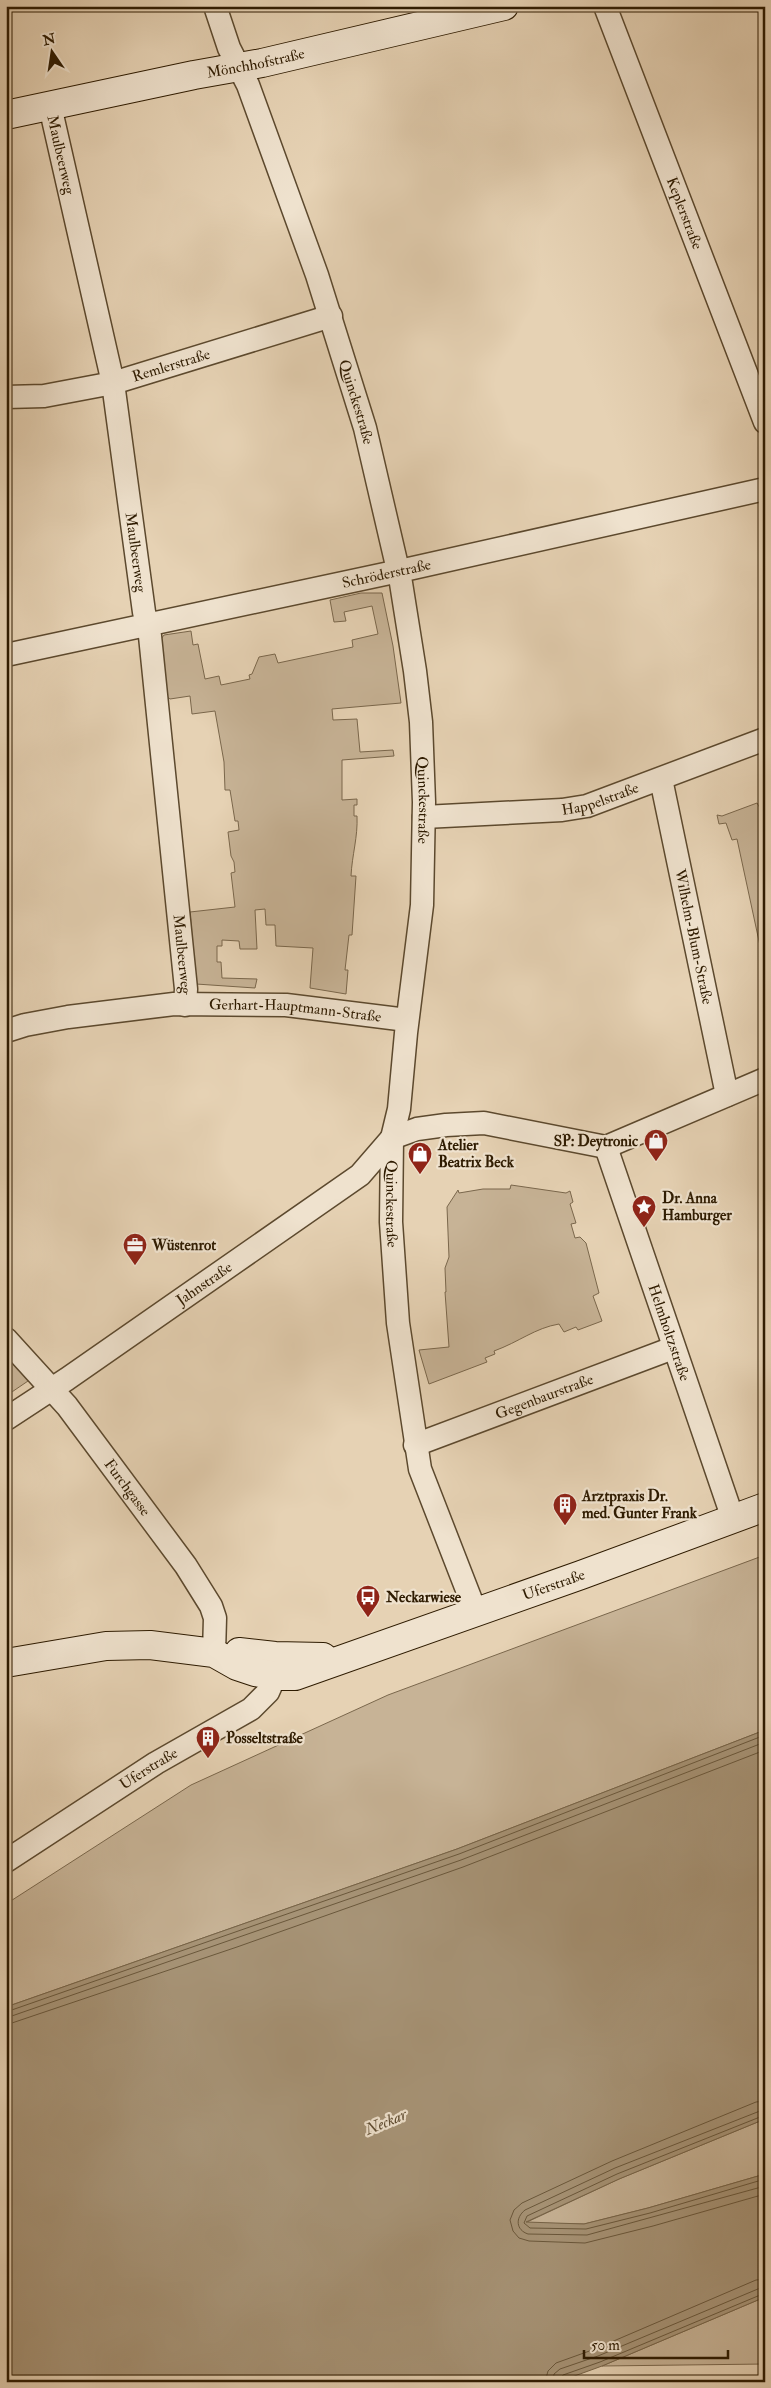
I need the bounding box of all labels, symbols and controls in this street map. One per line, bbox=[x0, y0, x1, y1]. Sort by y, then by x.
north arrow bbox=[28, 28, 78, 78]
text: N bbox=[40, 30, 58, 50]
street label: Mönchhofstraße bbox=[205, 44, 306, 82]
street label: Maulbeerweg bbox=[43, 113, 79, 197]
street label: Keplerstraße bbox=[662, 174, 707, 252]
street label: Remlerstraße bbox=[130, 344, 212, 386]
street label: Quinckestraße bbox=[335, 357, 378, 446]
street label: Maulbeerweg bbox=[121, 511, 151, 594]
street label: Schröderstraße bbox=[340, 555, 433, 592]
street label: Quinckestraße bbox=[413, 756, 434, 844]
street label: Happelstraße bbox=[560, 778, 641, 819]
street label: Wilhelm-Blum-Straße bbox=[670, 866, 717, 1006]
street label: Maulbeerweg bbox=[169, 913, 196, 996]
street label: Gerhart-Hauptmann-Straße bbox=[209, 995, 382, 1026]
shop icon: SP: Deytronic bbox=[643, 1128, 669, 1162]
place label: SP: Deytronic bbox=[554, 1132, 639, 1152]
place label: Atelier Beatrix Beck bbox=[437, 1136, 515, 1172]
shop icon: Atelier Beatrix Beck bbox=[407, 1141, 433, 1175]
street label: Quinckestraße bbox=[381, 1160, 402, 1248]
place label: Dr. Anna Hamburger bbox=[662, 1189, 732, 1226]
place icon: Dr. Anna Hamburger bbox=[631, 1194, 657, 1228]
office icon: Wüstenrot bbox=[122, 1232, 148, 1266]
place label: Wüstenrot bbox=[151, 1236, 216, 1255]
street label: Jahnstraße bbox=[172, 1258, 236, 1311]
street label: Helmholtzstraße bbox=[644, 1282, 695, 1383]
street label: Gegenbaurstraße bbox=[492, 1369, 596, 1424]
street label: Furchgasse bbox=[100, 1455, 155, 1520]
place label: Arztpraxis Dr. med. Gunter Frank bbox=[581, 1487, 698, 1523]
building icon: Arztpraxis Dr. med. Gunter Frank bbox=[552, 1492, 578, 1526]
street label: Uferstraße bbox=[520, 1565, 588, 1604]
bus stop icon: Neckarwiese bbox=[355, 1584, 381, 1618]
place label: Neckarwiese bbox=[385, 1588, 462, 1607]
building icon: Posseltstraße bbox=[195, 1725, 221, 1759]
place label: Posseltstraße bbox=[226, 1729, 304, 1748]
street label: Uferstraße bbox=[116, 1743, 181, 1794]
water label: Neckar bbox=[361, 2104, 411, 2140]
scale bar bbox=[584, 2328, 727, 2360]
text: 50 m bbox=[591, 2336, 620, 2355]

